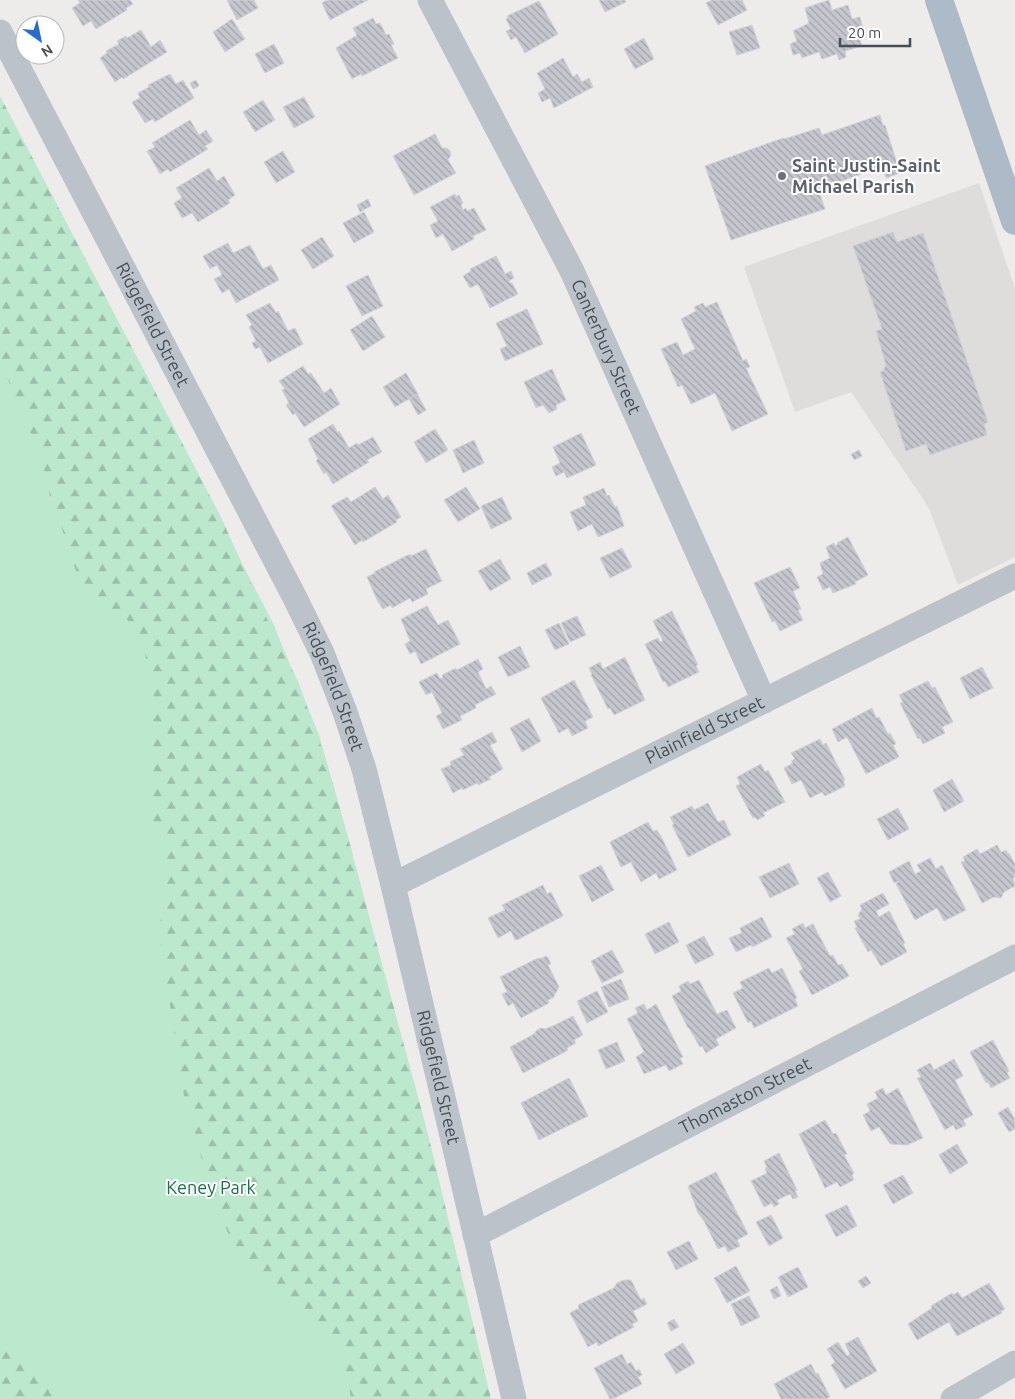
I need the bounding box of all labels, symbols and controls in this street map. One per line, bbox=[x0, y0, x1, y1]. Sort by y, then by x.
north arrow bbox=[15, 15, 65, 65]
scale bar bbox=[840, 15, 910, 47]
text: 20 m bbox=[848, 24, 881, 41]
text: N bbox=[38, 41, 56, 60]
place label: Saint Justin-Saint Michael Parish bbox=[792, 155, 941, 196]
marker: Saint Justin-Saint Michael Parish bbox=[776, 170, 788, 182]
street label: Ridgefield Street bbox=[113, 259, 194, 390]
street label: Canterbury Street bbox=[568, 276, 646, 417]
street label: Ridgefield Street bbox=[299, 618, 368, 754]
street label: Plainfield Street bbox=[641, 691, 767, 767]
street label: Ridgefield Street bbox=[414, 1008, 465, 1146]
street label: Thomaston Street bbox=[675, 1053, 814, 1137]
park label: Keney Park bbox=[166, 1177, 256, 1197]

